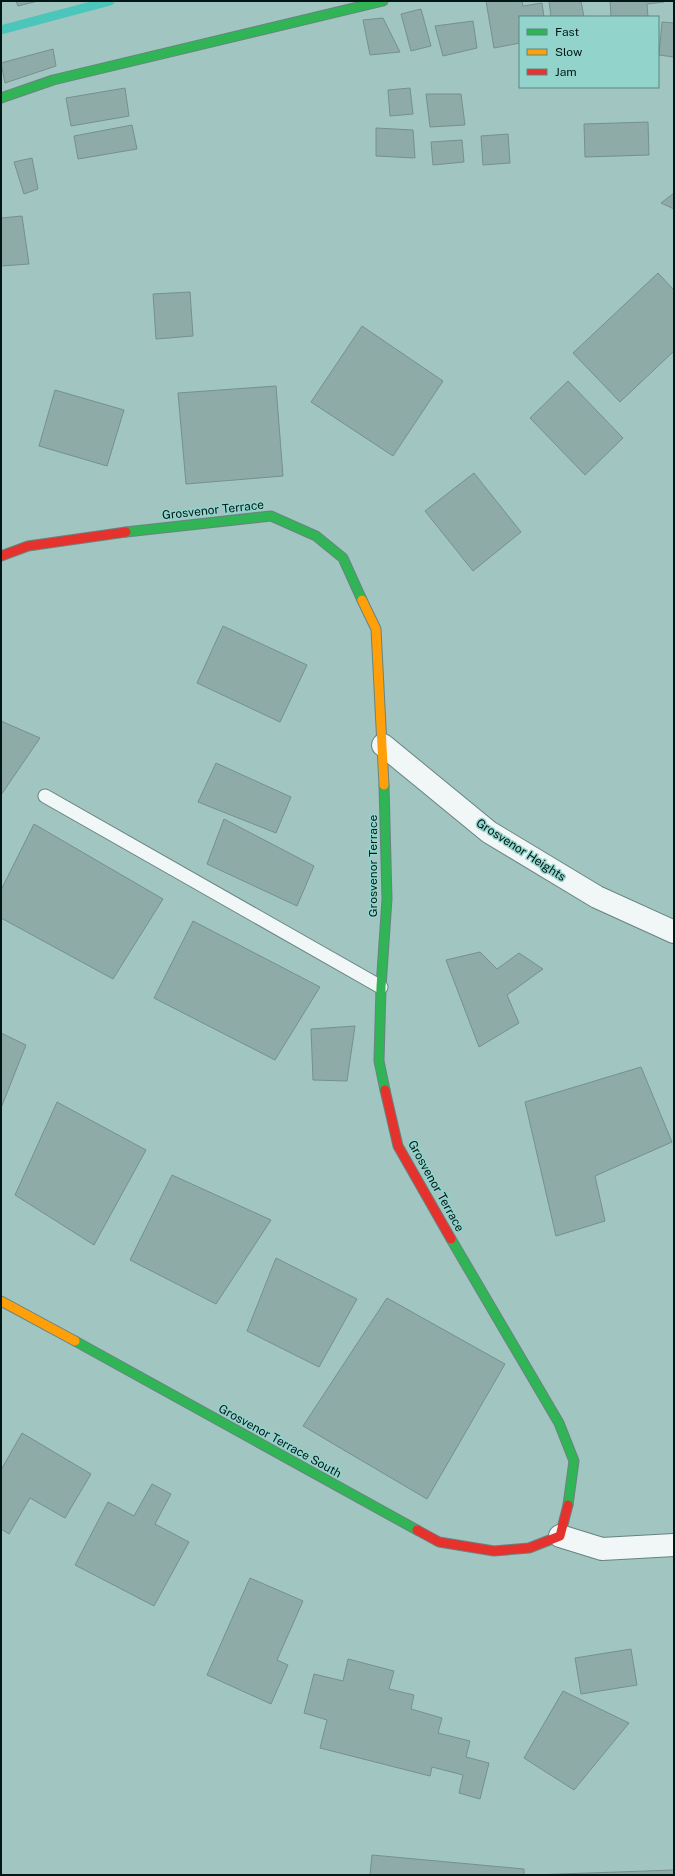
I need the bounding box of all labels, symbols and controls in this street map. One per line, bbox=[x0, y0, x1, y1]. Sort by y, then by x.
legend bbox=[519, 16, 659, 88]
text: Fast bbox=[555, 25, 580, 39]
text: Slow bbox=[555, 45, 583, 59]
text: Jam bbox=[555, 65, 577, 79]
street label: Grosvenor Terrace bbox=[161, 498, 265, 522]
street label: Grosvenor Terrace bbox=[366, 815, 380, 917]
street label: Grosvenor Heights bbox=[474, 816, 568, 884]
street label: Grosvenor Terrace bbox=[405, 1138, 467, 1234]
street label: Grosvenor Terrace South bbox=[216, 1401, 344, 1481]

